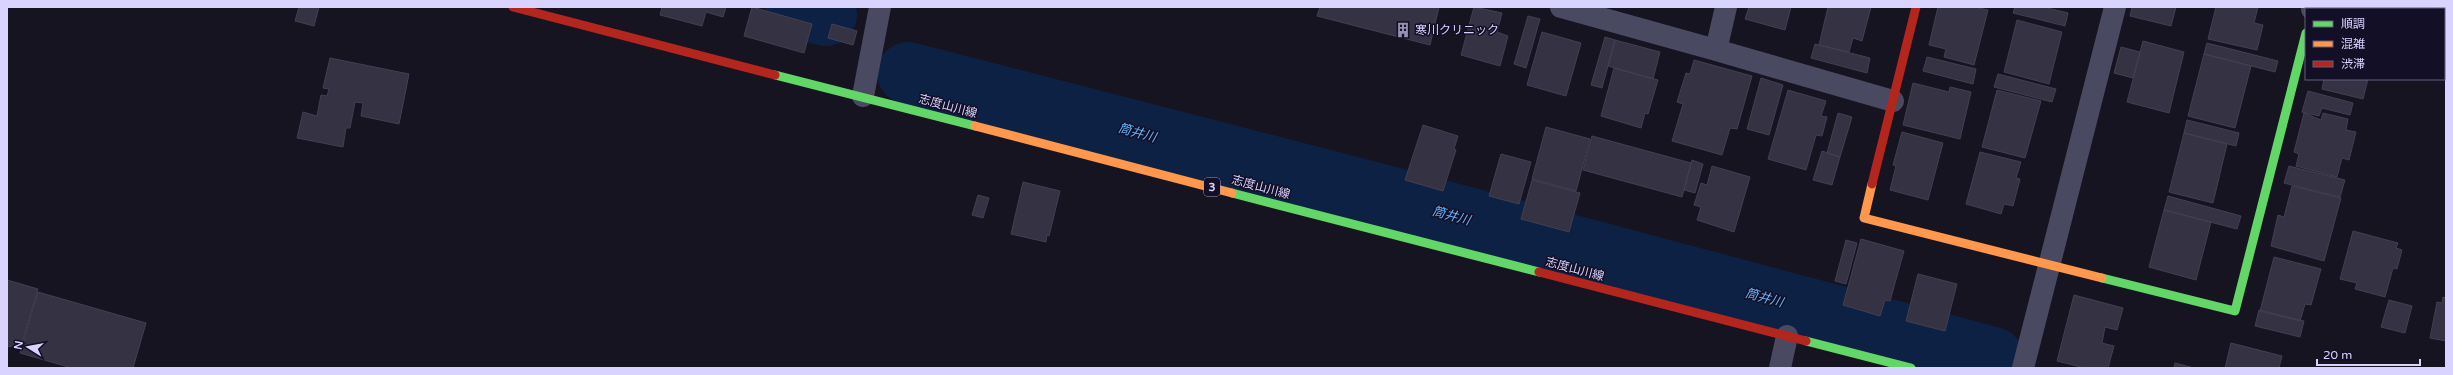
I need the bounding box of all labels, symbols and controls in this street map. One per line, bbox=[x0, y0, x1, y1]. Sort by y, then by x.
legend bbox=[2305, 8, 2445, 80]
text: 順調 bbox=[2341, 17, 2365, 31]
building icon: 寒川クリニック bbox=[1394, 21, 1412, 39]
place label: 寒川クリニック bbox=[1415, 23, 1499, 37]
text: 混雑 bbox=[2341, 37, 2365, 51]
text: 渋滞 bbox=[2341, 57, 2365, 71]
street label: 志度山川線 bbox=[917, 91, 979, 121]
water label: 筒井川 bbox=[1116, 120, 1160, 146]
street label: 志度山川線 bbox=[1230, 172, 1292, 202]
road number: 3 bbox=[1204, 178, 1220, 196]
water label: 筒井川 bbox=[1430, 203, 1474, 229]
street label: 志度山川線 bbox=[1544, 254, 1606, 284]
water label: 筒井川 bbox=[1743, 285, 1787, 311]
north arrow bbox=[8, 327, 48, 367]
text: N bbox=[11, 340, 26, 351]
scale bar bbox=[2317, 341, 2420, 367]
text: 20 m bbox=[2323, 348, 2352, 362]

